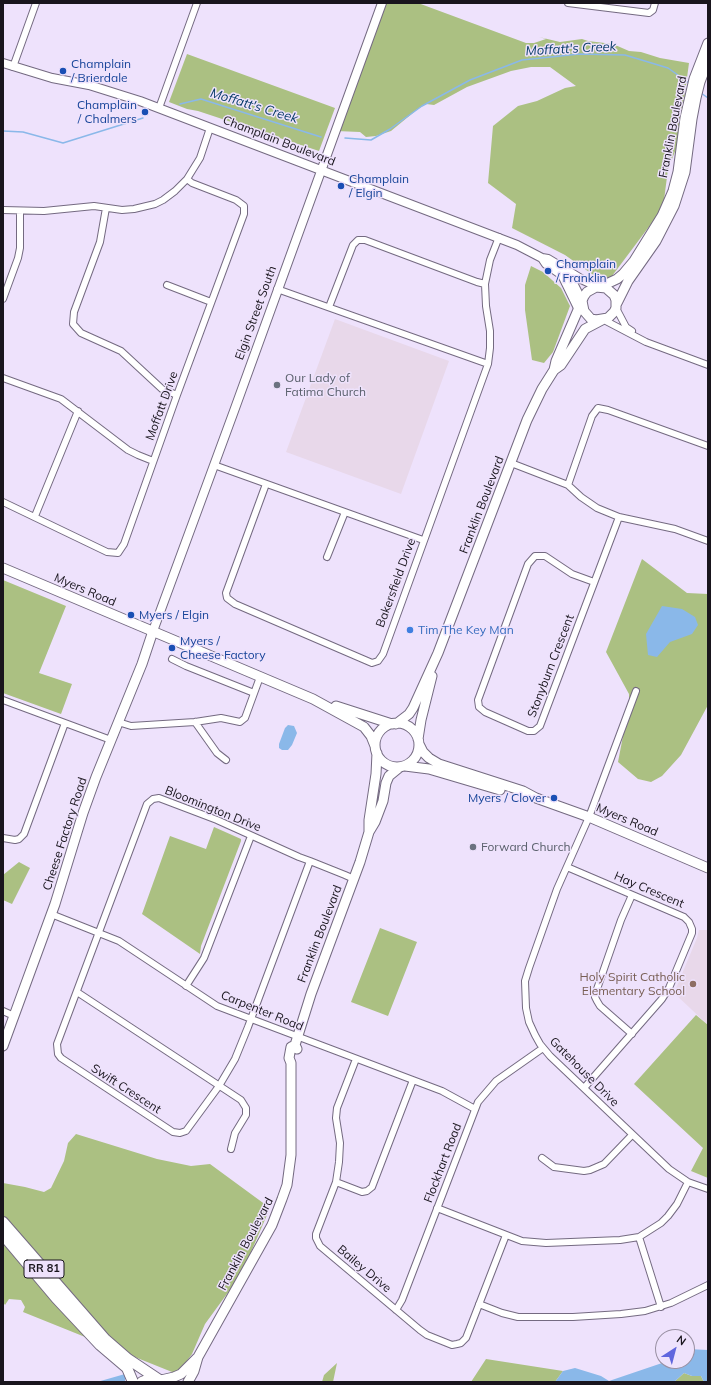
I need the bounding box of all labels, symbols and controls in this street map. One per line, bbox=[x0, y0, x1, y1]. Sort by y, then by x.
water label: Moffatt's Creek bbox=[525, 39, 617, 59]
place label: Champlain / Brierdale bbox=[71, 57, 131, 85]
marker: Champlain / Brierdale bbox=[58, 66, 68, 76]
street label: Franklin Boulevard bbox=[656, 75, 690, 179]
water label: Moffatt's Creek bbox=[208, 85, 300, 127]
place label: Champlain / Chalmers bbox=[77, 98, 137, 126]
marker: Champlain / Chalmers bbox=[140, 107, 150, 117]
street label: Champlain Boulevard bbox=[221, 113, 337, 169]
place label: Champlain / Elgin bbox=[349, 172, 409, 200]
marker: Champlain / Elgin bbox=[336, 181, 346, 191]
place label: Champlain / Franklin bbox=[556, 257, 616, 285]
street label: Elgin Street South bbox=[232, 264, 280, 362]
marker: Champlain / Franklin bbox=[543, 266, 553, 276]
street label: Moffatt Drive bbox=[143, 369, 181, 443]
place label: Our Lady of Fatima Church bbox=[285, 371, 366, 399]
marker: Our Lady of Fatima Church bbox=[272, 380, 282, 390]
street label: Franklin Boulevard bbox=[457, 454, 507, 556]
street label: Bakersfield Drive bbox=[373, 536, 419, 630]
street label: Myers Road bbox=[52, 570, 118, 610]
place label: Myers / Elgin bbox=[139, 608, 209, 622]
marker: Myers / Elgin bbox=[126, 610, 136, 620]
street label: Stonyburn Crescent bbox=[525, 613, 577, 719]
place label: Tim The Key Man bbox=[418, 623, 514, 637]
marker: Tim The Key Man bbox=[405, 625, 415, 635]
place label: Myers / Cheese Factory bbox=[180, 634, 266, 662]
marker: Myers / Cheese Factory bbox=[167, 643, 177, 653]
street label: Cheese Factory Road bbox=[40, 776, 90, 892]
street label: Bloomington Drive bbox=[163, 783, 263, 835]
place label: Myers / Clover bbox=[468, 791, 546, 805]
marker: Myers / Clover bbox=[549, 793, 559, 803]
street label: Myers Road bbox=[594, 800, 660, 840]
place label: Forward Church bbox=[481, 840, 571, 854]
marker: Forward Church bbox=[468, 842, 478, 852]
street label: Hay Crescent bbox=[612, 869, 686, 911]
street label: Franklin Boulevard bbox=[295, 883, 345, 985]
place label: Holy Spirit Catholic Elementary School bbox=[580, 970, 685, 998]
marker: Holy Spirit Catholic Elementary School bbox=[688, 979, 698, 989]
street label: Carpenter Road bbox=[219, 988, 305, 1034]
street label: Gatehouse Drive bbox=[546, 1034, 622, 1110]
street label: Swift Crescent bbox=[88, 1061, 164, 1117]
street label: Flockhart Road bbox=[421, 1121, 465, 1205]
street label: Franklin Boulevard bbox=[215, 1195, 277, 1293]
street label: Bailey Drive bbox=[334, 1242, 394, 1296]
road number: RR 81 bbox=[24, 1260, 64, 1278]
north arrow bbox=[655, 1329, 695, 1369]
text: N bbox=[674, 1332, 689, 1348]

